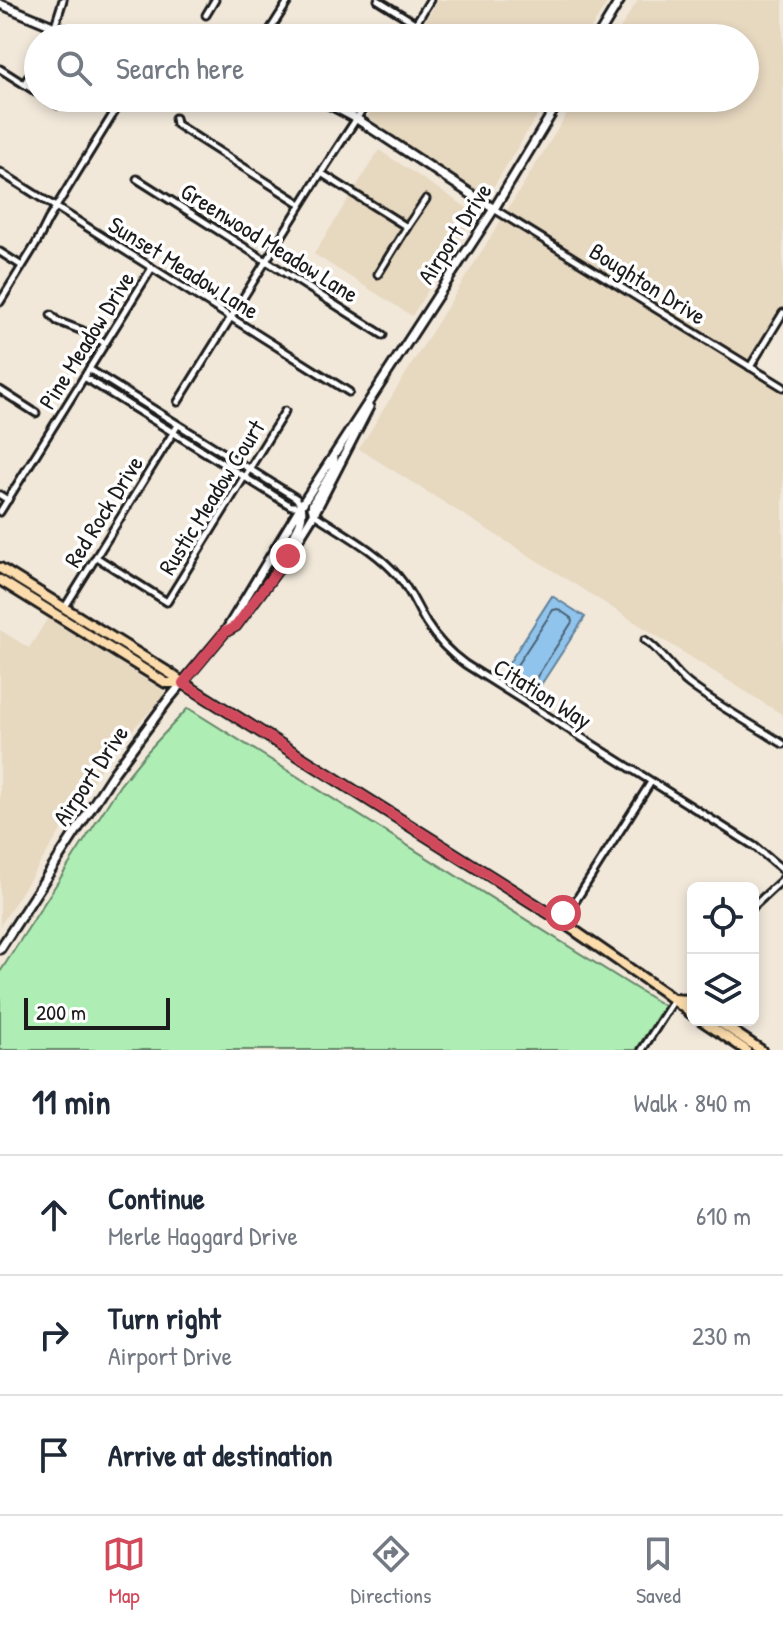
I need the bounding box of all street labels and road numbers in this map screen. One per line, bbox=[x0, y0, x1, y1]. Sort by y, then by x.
street label: Greenwood Meadow Lane bbox=[175, 174, 365, 310]
street label: Airport Drive bbox=[409, 176, 499, 290]
street label: Sunset Meadow Lane bbox=[103, 208, 266, 326]
street label: Boughton Drive bbox=[584, 235, 713, 332]
street label: Pine Meadow Drive bbox=[31, 265, 141, 415]
street label: Rustic Meadow Court bbox=[151, 413, 272, 581]
street label: Red Rock Drive bbox=[56, 449, 150, 573]
street label: Citation Way bbox=[488, 650, 598, 736]
street label: Airport Drive bbox=[45, 718, 136, 831]

